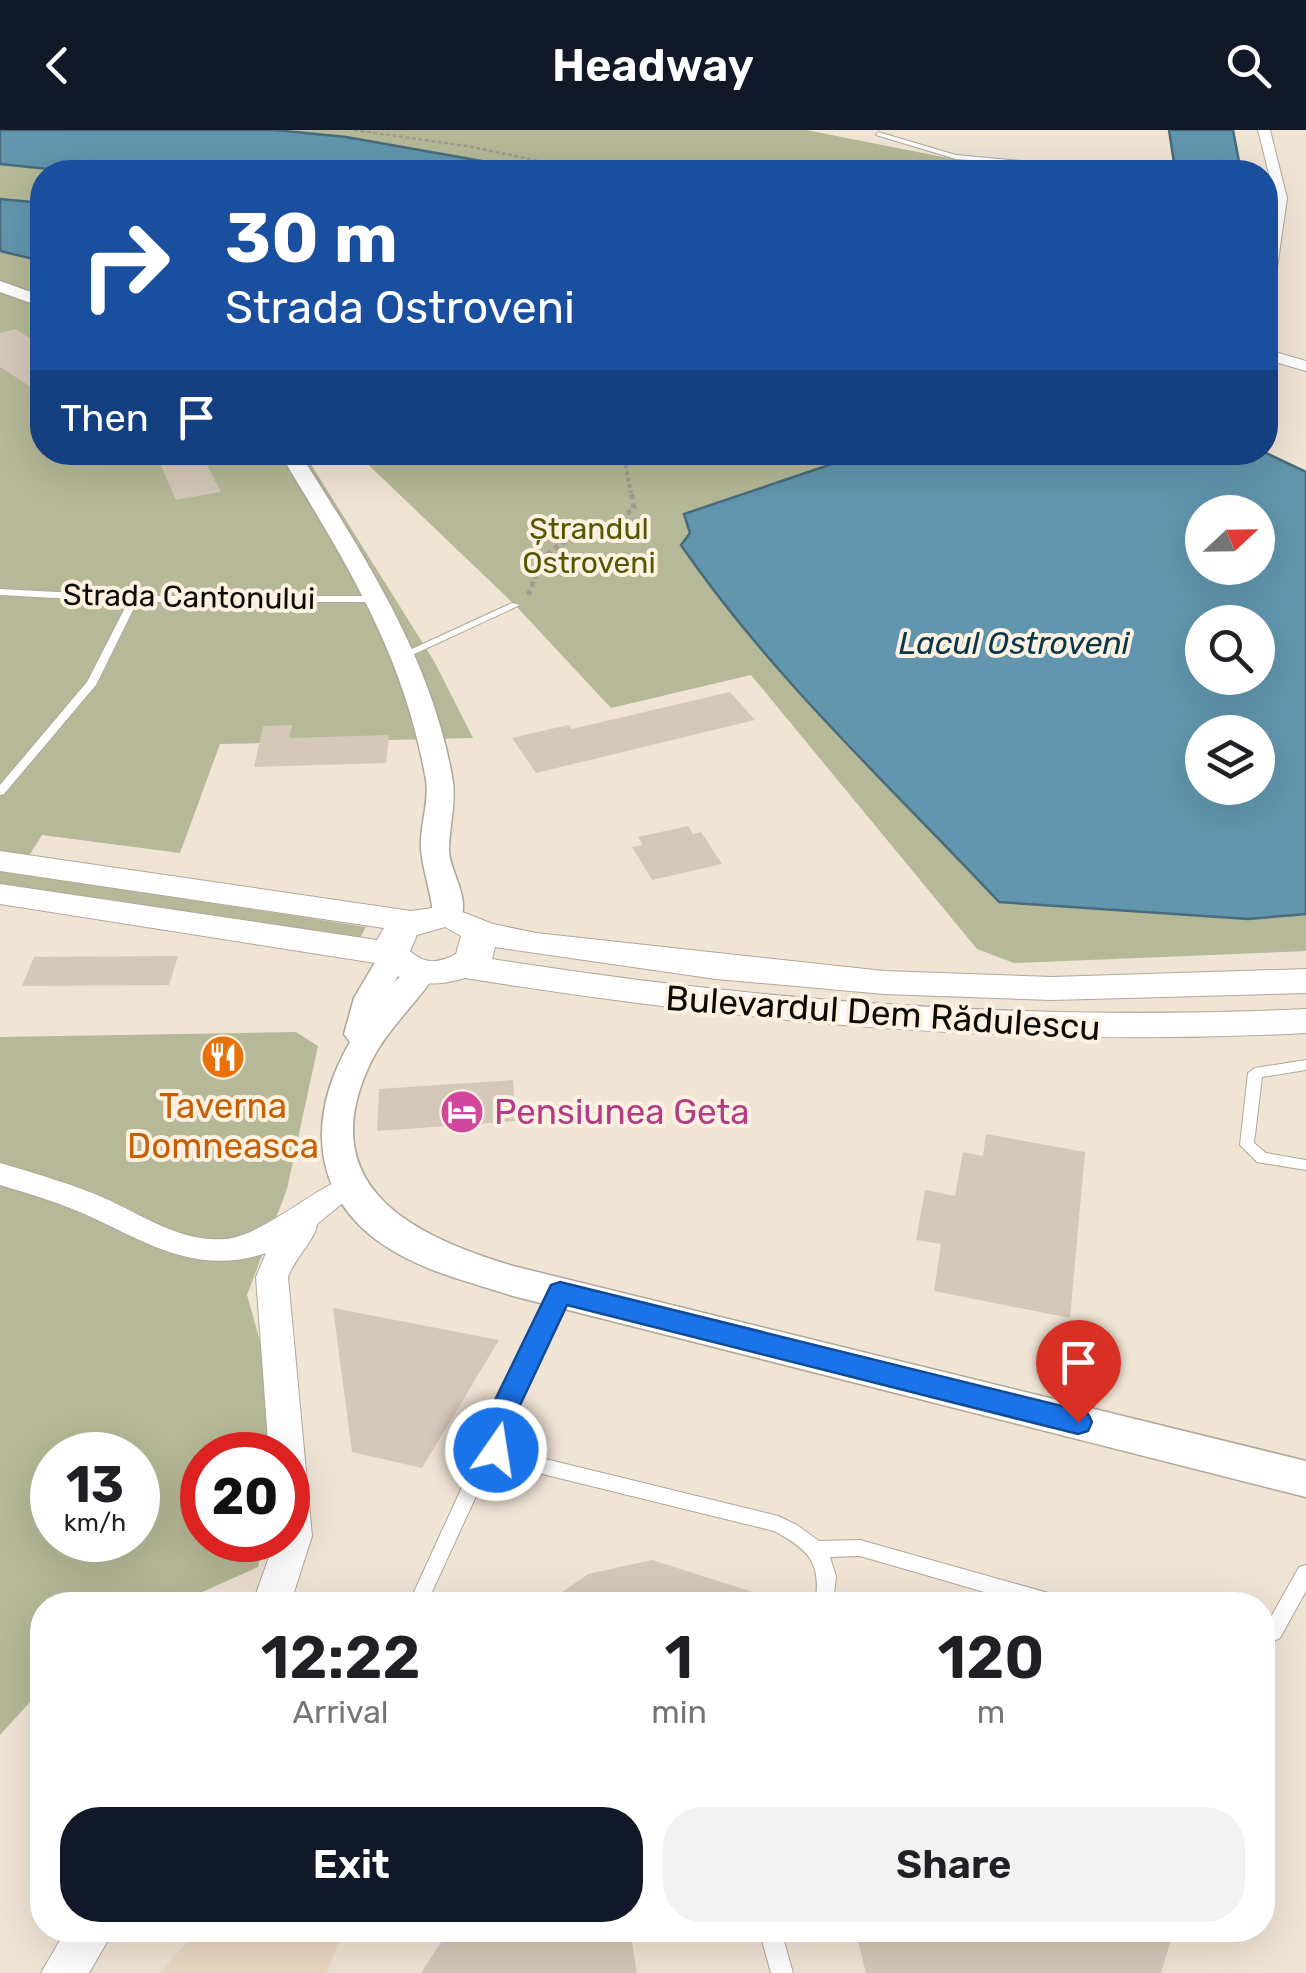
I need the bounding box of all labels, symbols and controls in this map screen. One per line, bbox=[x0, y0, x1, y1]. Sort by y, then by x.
icon: back bbox=[30, 38, 85, 93]
icon: search bbox=[1221, 38, 1276, 93]
text: Headway bbox=[552, 39, 754, 92]
text: 30 m bbox=[225, 197, 398, 280]
icon: right bbox=[60, 200, 190, 330]
text: Strada Ostroveni bbox=[225, 281, 575, 334]
icon: arrive bbox=[169, 390, 224, 445]
text: Then bbox=[60, 395, 149, 441]
north arrow bbox=[1185, 495, 1275, 585]
map controls bbox=[1185, 495, 1275, 805]
park label: Ștrandul Ostroveni bbox=[522, 511, 656, 581]
street label: Strada Cantonului bbox=[63, 577, 315, 617]
button: search bbox=[1185, 605, 1275, 695]
water label: Lacul Ostroveni bbox=[898, 624, 1131, 662]
button: layers bbox=[1185, 715, 1275, 805]
street label: Bulevardul Dem Rădulescu bbox=[664, 977, 1102, 1049]
restaurant icon: Taverna Domneasca bbox=[200, 1034, 246, 1080]
place label: Taverna Domneasca bbox=[127, 1085, 319, 1167]
hotel icon: Pensiunea Geta bbox=[439, 1089, 485, 1135]
place label: Pensiunea Geta bbox=[494, 1091, 749, 1133]
pin bbox=[1036, 1320, 1121, 1423]
icon: arrive bbox=[1051, 1335, 1106, 1390]
position arrow bbox=[444, 1398, 548, 1502]
speed limit sign: 20 bbox=[180, 1432, 310, 1562]
text: 13 bbox=[66, 1455, 124, 1515]
text: km/h bbox=[64, 1508, 126, 1537]
text: 12:22 bbox=[261, 1622, 421, 1693]
text: 1 bbox=[665, 1622, 693, 1693]
text: 120 bbox=[937, 1622, 1044, 1693]
text: Arrival bbox=[293, 1693, 389, 1731]
text: min bbox=[651, 1693, 707, 1731]
text: m bbox=[977, 1693, 1005, 1731]
button: Exit bbox=[60, 1807, 643, 1922]
button: Share bbox=[663, 1807, 1245, 1922]

